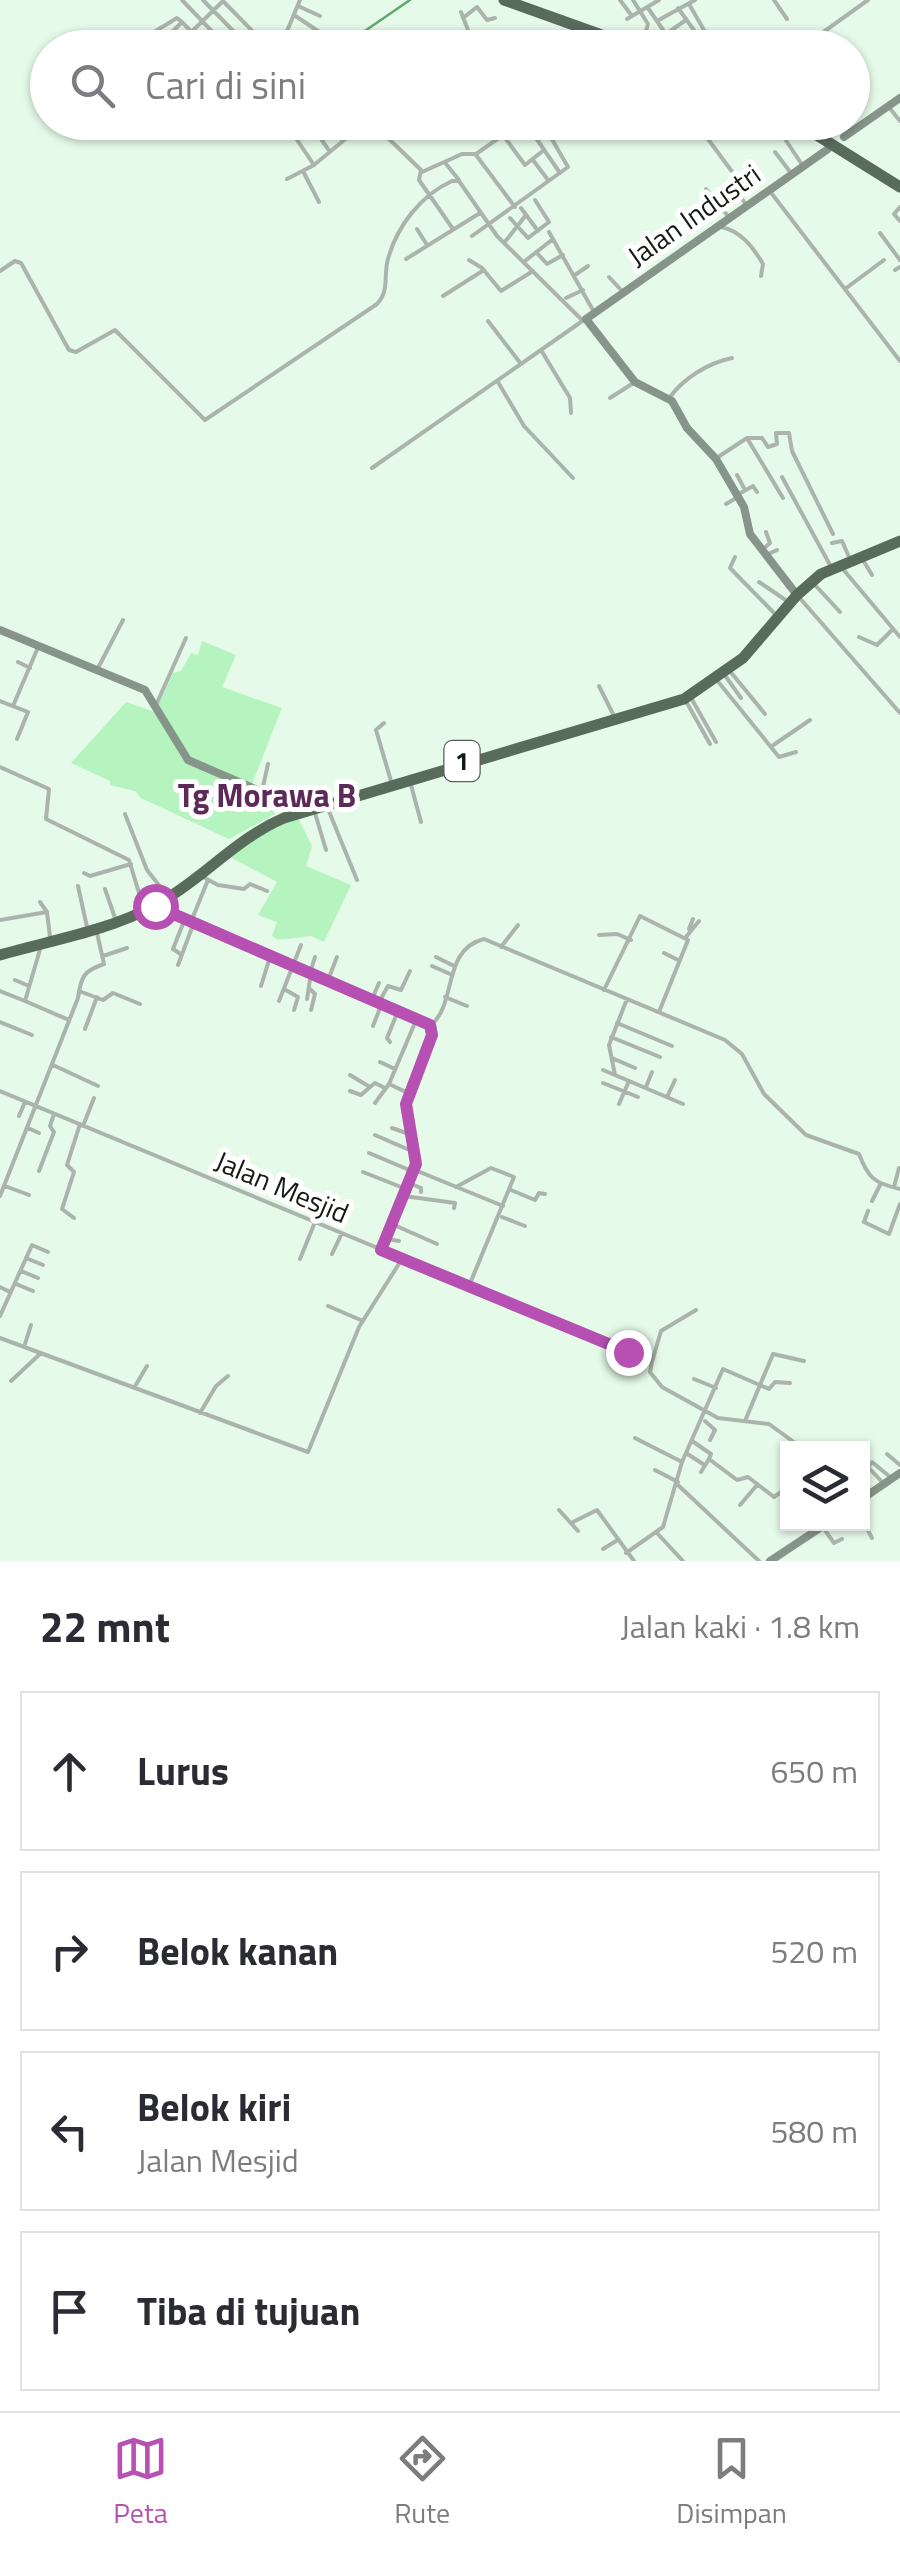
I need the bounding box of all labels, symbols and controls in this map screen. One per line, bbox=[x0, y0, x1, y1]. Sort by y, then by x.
search box bbox=[30, 30, 870, 140]
text: Cari di sini bbox=[145, 56, 306, 114]
icon: search bbox=[65, 58, 120, 113]
street label: Jalan Industri bbox=[618, 153, 769, 276]
road number: 1 bbox=[444, 741, 480, 781]
district label: Tg Morawa B bbox=[178, 771, 356, 819]
route start bbox=[133, 884, 179, 930]
street label: Jalan Mesjid bbox=[209, 1139, 356, 1234]
route end bbox=[606, 1330, 652, 1376]
map controls bbox=[780, 1441, 870, 1531]
button: layers bbox=[780, 1441, 870, 1531]
text: 22 mnt bbox=[40, 1594, 170, 1658]
text: Jalan kaki · 1.8 km bbox=[621, 1602, 860, 1650]
text: Lurus bbox=[137, 1742, 229, 1800]
icon: ahead bbox=[42, 1744, 97, 1799]
text: 650 m bbox=[770, 1747, 858, 1795]
text: Belok kanan bbox=[137, 1922, 338, 1980]
icon: right bbox=[42, 1924, 97, 1979]
text: 520 m bbox=[770, 1927, 858, 1975]
text: Belok kiri bbox=[137, 2078, 291, 2136]
icon: left bbox=[42, 2104, 97, 2159]
text: 580 m bbox=[770, 2107, 858, 2155]
text: Jalan Mesjid bbox=[137, 2136, 299, 2184]
text: Tiba di tujuan bbox=[137, 2282, 360, 2340]
icon: arrive bbox=[42, 2284, 97, 2339]
tab: Peta bbox=[113, 2431, 168, 2534]
tab: Rute bbox=[394, 2431, 450, 2534]
tab: Disimpan bbox=[676, 2431, 787, 2534]

